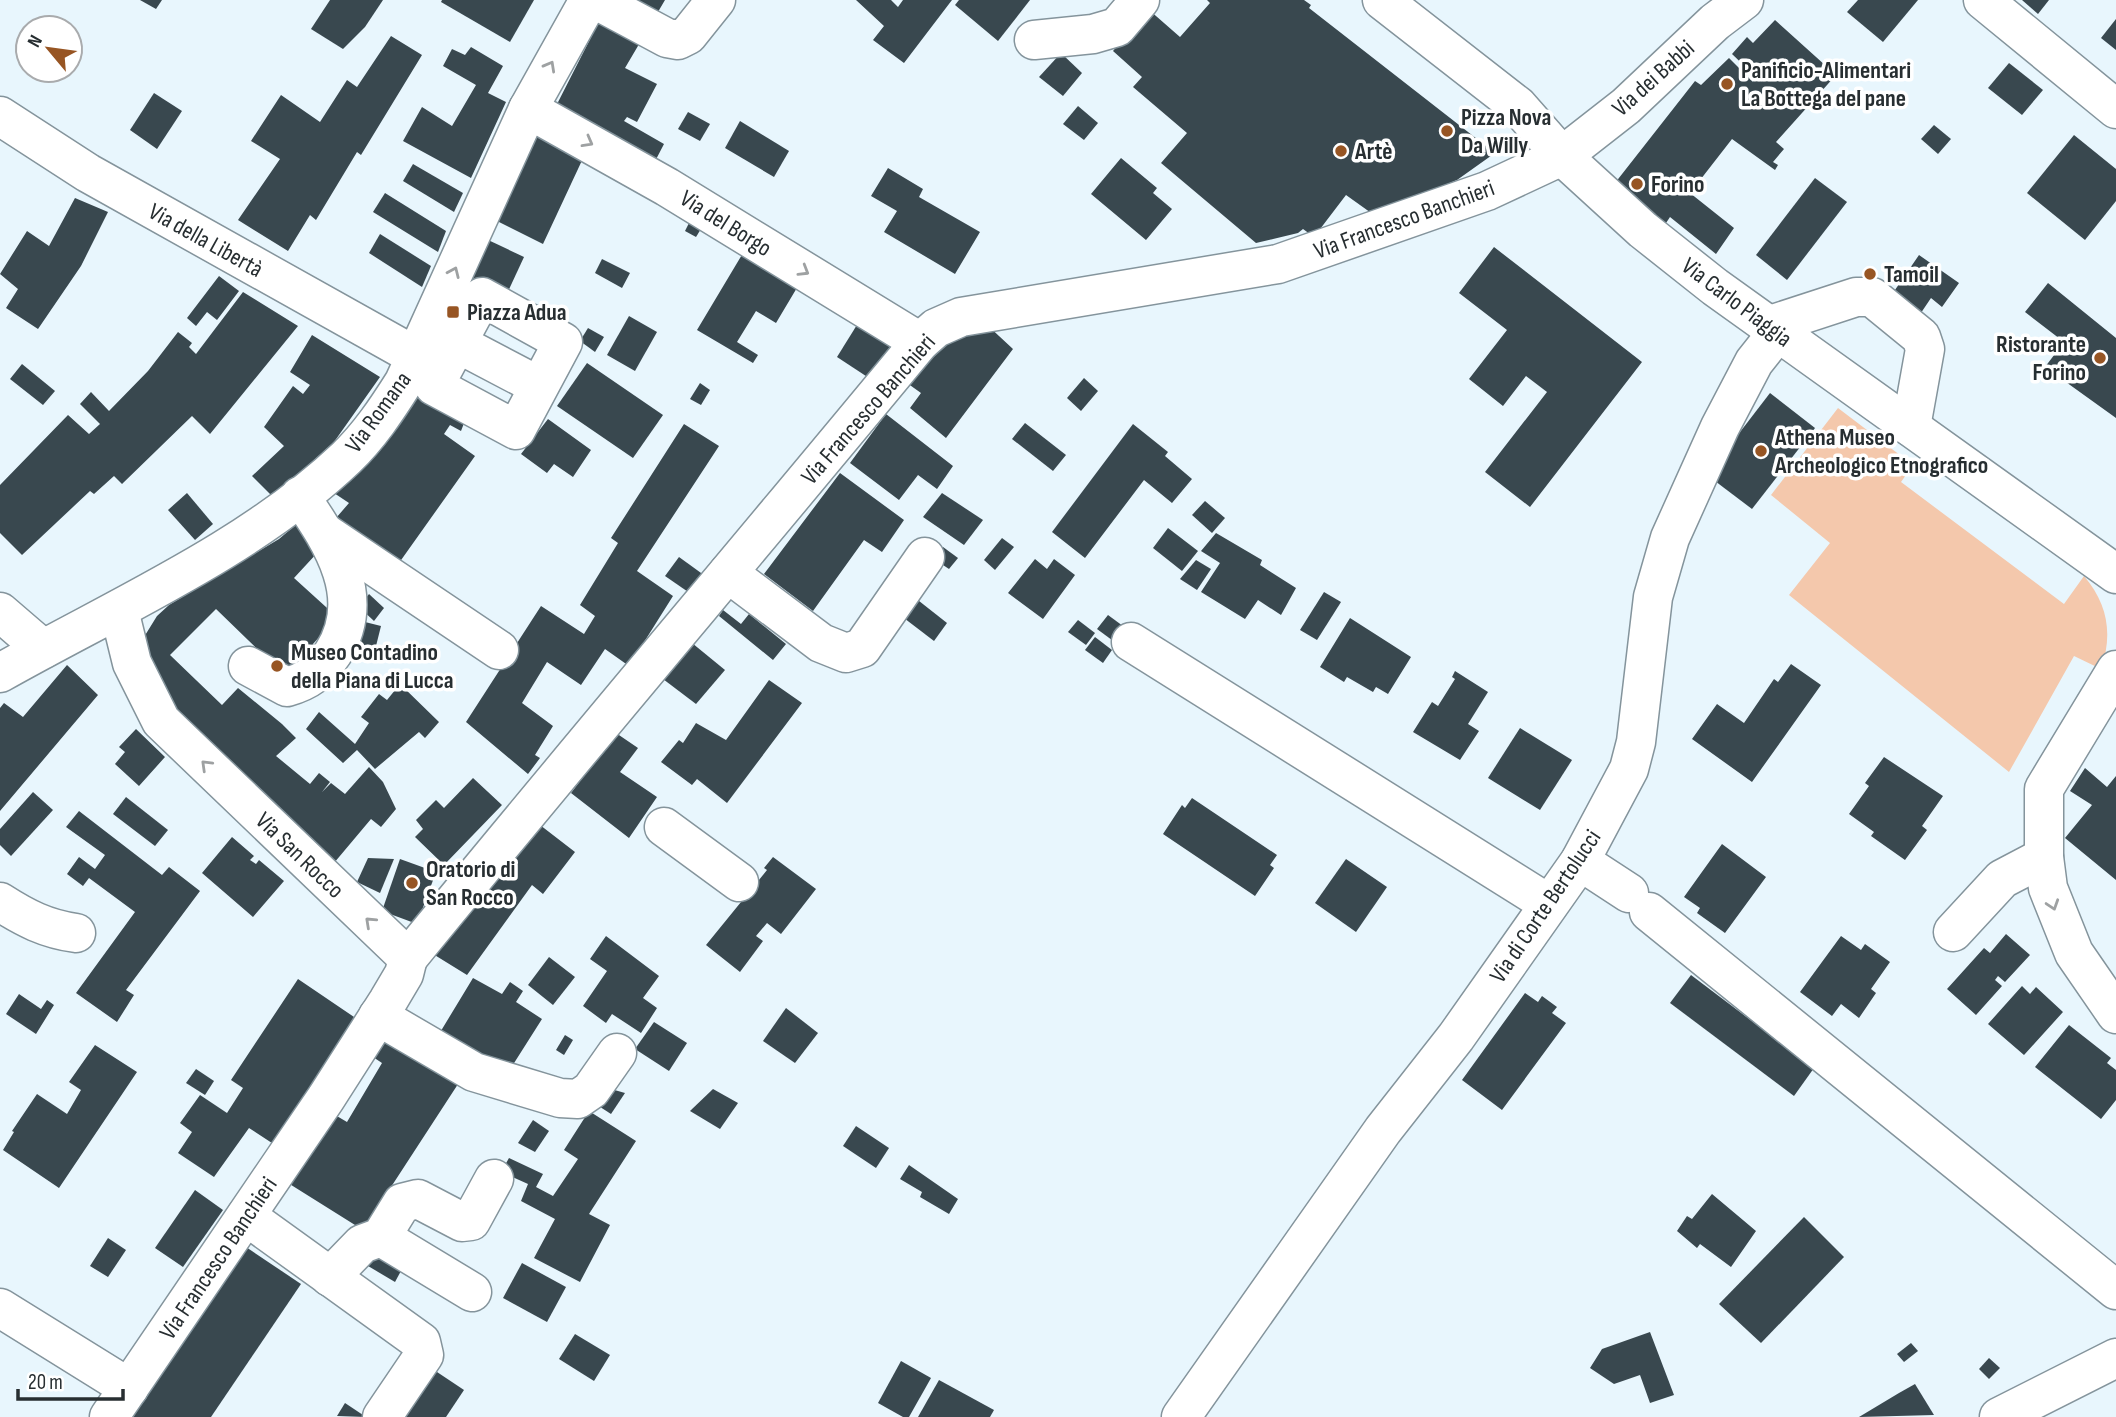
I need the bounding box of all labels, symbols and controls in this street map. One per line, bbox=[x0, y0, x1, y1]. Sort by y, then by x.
north arrow bbox=[14, 14, 84, 84]
text: N bbox=[23, 31, 48, 52]
street label: Via dei Babbi bbox=[1606, 34, 1700, 123]
place label: Panificio-Alimentari La Bottega del pane bbox=[1741, 56, 1911, 113]
one-way arrow bbox=[542, 61, 555, 74]
marker: Panificio-Alimentari La Bottega del pane bbox=[1719, 76, 1735, 92]
place label: Pizza Nova Da Willy bbox=[1461, 103, 1551, 160]
marker: Pizza Nova Da Willy bbox=[1439, 123, 1455, 139]
one-way arrow bbox=[581, 134, 593, 147]
place label: Artè bbox=[1354, 137, 1393, 166]
marker: Artè bbox=[1333, 143, 1349, 159]
place label: Forino bbox=[1651, 170, 1704, 199]
street label: Via Francesco Banchieri bbox=[1310, 173, 1498, 266]
marker: Forino bbox=[1629, 176, 1645, 192]
street label: Via del Borgo bbox=[675, 184, 777, 263]
street label: Via della Libertà bbox=[143, 197, 268, 284]
street label: Via Carlo Piaggia bbox=[1676, 252, 1798, 353]
place label: Tamoil bbox=[1884, 260, 1939, 289]
one-way arrow bbox=[797, 263, 810, 276]
marker: Tamoil bbox=[1862, 266, 1878, 282]
one-way arrow bbox=[446, 267, 460, 280]
place label: Piazza Adua bbox=[467, 298, 567, 327]
marker: Piazza Adua bbox=[445, 304, 461, 320]
street label: Via Francesco Banchieri bbox=[795, 328, 942, 491]
place label: Ristorante Forino bbox=[1996, 330, 2086, 387]
marker: Ristorante Forino bbox=[2092, 350, 2108, 366]
street label: Via Romana bbox=[339, 366, 418, 459]
place label: Athena Museo Archeologico Etnografico bbox=[1774, 423, 1988, 480]
marker: Athena Museo Archeologico Etnografico bbox=[1753, 443, 1769, 459]
place label: Museo Contadino della Piana di Lucca bbox=[291, 638, 454, 695]
marker: Museo Contadino della Piana di Lucca bbox=[269, 658, 285, 674]
one-way arrow bbox=[201, 760, 214, 773]
street label: Via San Rocco bbox=[249, 806, 350, 905]
street label: Via di Corte Bertolucci bbox=[1484, 824, 1607, 988]
place label: Oratorio di San Rocco bbox=[426, 855, 516, 912]
marker: Oratorio di San Rocco bbox=[404, 875, 420, 891]
one-way arrow bbox=[2045, 899, 2060, 911]
one-way arrow bbox=[366, 918, 379, 931]
street label: Via Francesco Banchieri bbox=[153, 1171, 284, 1345]
scale bar bbox=[18, 1358, 122, 1402]
text: 20 m bbox=[28, 1370, 63, 1395]

